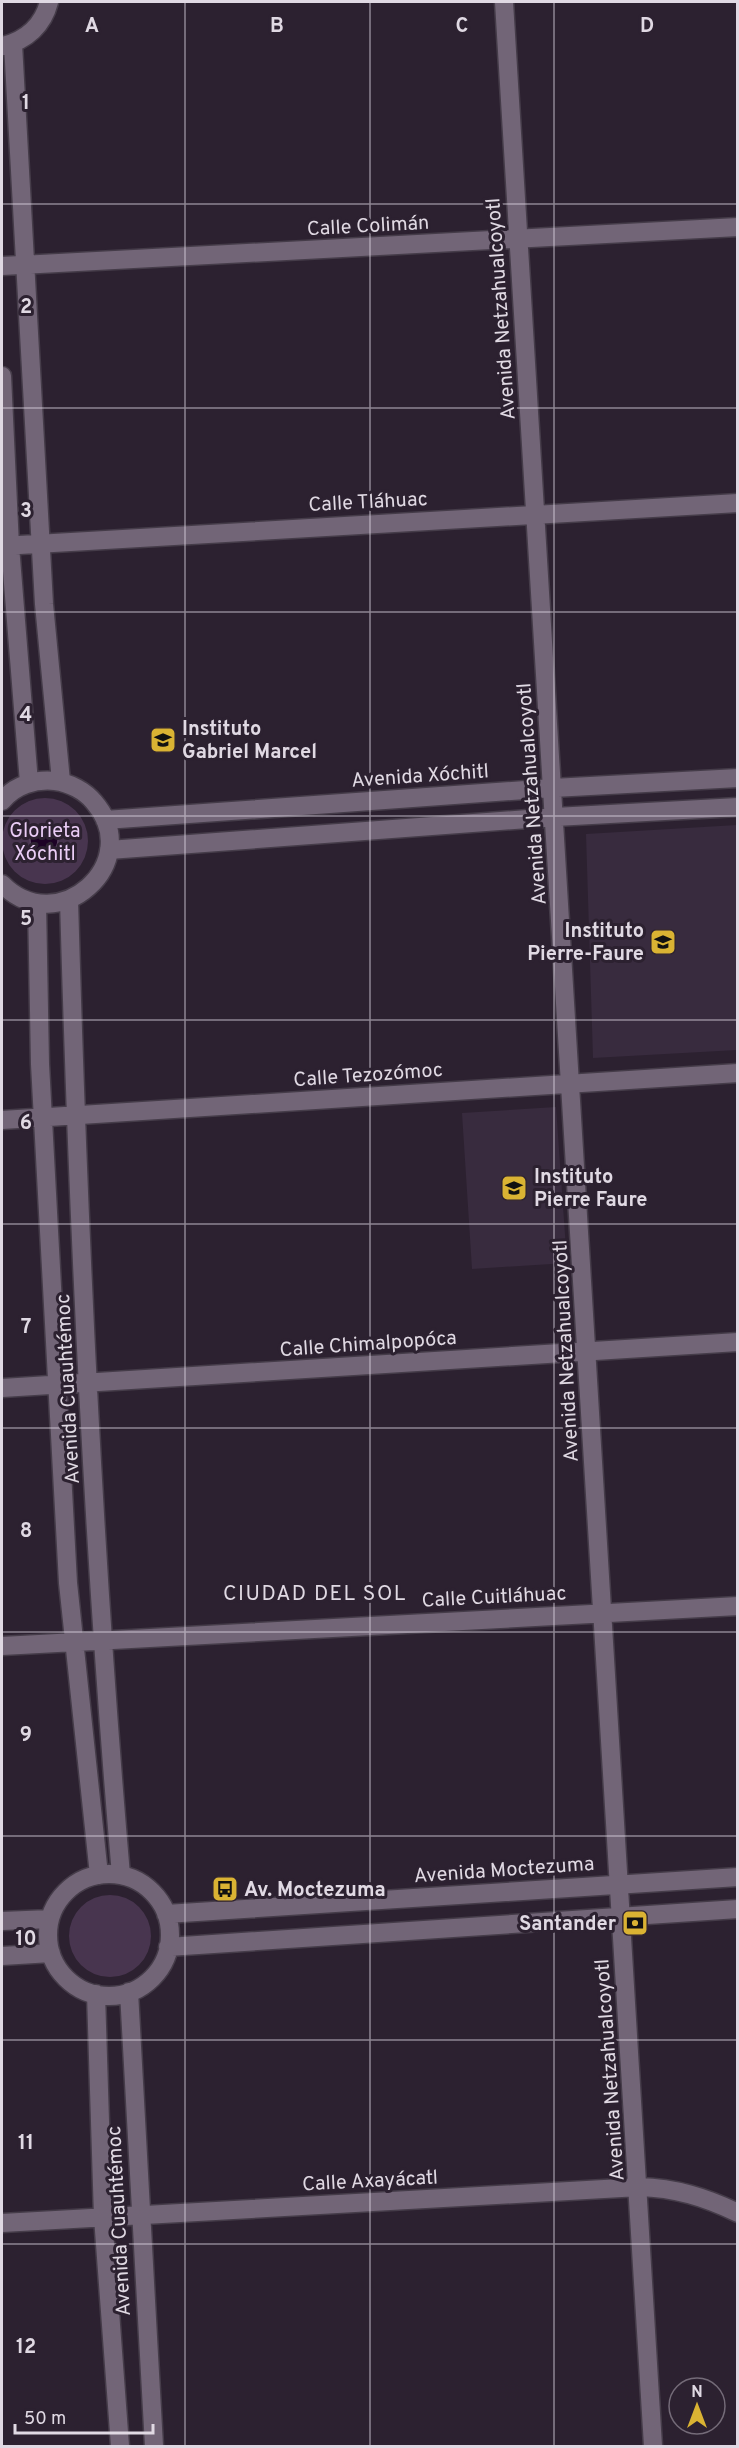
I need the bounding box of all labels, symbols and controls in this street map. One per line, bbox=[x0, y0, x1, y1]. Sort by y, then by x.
text: A bbox=[85, 14, 99, 40]
text: B bbox=[270, 14, 284, 40]
text: C bbox=[456, 14, 468, 40]
text: D bbox=[640, 14, 654, 40]
text: 1 bbox=[22, 91, 30, 117]
street label: Avenida Netzahualcoyotl bbox=[481, 197, 523, 421]
street label: Calle Colimán bbox=[306, 211, 430, 243]
text: 2 bbox=[20, 295, 32, 321]
street label: Calle Tláhuac bbox=[308, 487, 428, 519]
text: 3 bbox=[20, 499, 32, 525]
street label: Avenida Netzahualcoyotl bbox=[512, 682, 554, 906]
text: 4 bbox=[20, 703, 32, 729]
place label: Instituto Gabriel Marcel bbox=[182, 717, 317, 766]
school or university icon: Instituto Gabriel Marcel bbox=[148, 725, 178, 755]
street label: Avenida Xóchitl bbox=[350, 759, 490, 795]
park label: Glorieta Xóchitl bbox=[9, 819, 81, 868]
text: 5 bbox=[20, 907, 32, 933]
place label: Instituto Pierre-Faure bbox=[527, 919, 644, 968]
school or university icon: Instituto Pierre-Faure bbox=[648, 927, 678, 957]
street label: Calle Tezozómoc bbox=[293, 1058, 444, 1094]
text: 6 bbox=[20, 1111, 32, 1137]
place label: Instituto Pierre Faure bbox=[534, 1165, 647, 1214]
school or university icon: Instituto Pierre Faure bbox=[499, 1173, 529, 1203]
street label: Avenida Netzahualcoyotl bbox=[548, 1239, 586, 1463]
street label: Avenida Cuauhtémoc bbox=[51, 1293, 87, 1485]
text: 7 bbox=[21, 1315, 31, 1341]
street label: Calle Chimalpopóca bbox=[279, 1326, 457, 1364]
text: 8 bbox=[20, 1519, 32, 1545]
district label: CIUDAD DEL SOL bbox=[223, 1581, 407, 1608]
street label: Calle Cuitláhuac bbox=[421, 1581, 567, 1615]
text: 9 bbox=[20, 1723, 32, 1749]
street label: Avenida Moctezuma bbox=[413, 1852, 595, 1890]
bus stop icon: Av. Moctezuma bbox=[210, 1874, 240, 1904]
place label: Av. Moctezuma bbox=[244, 1878, 386, 1904]
bank icon: Santander bbox=[620, 1908, 650, 1938]
place label: Santander bbox=[519, 1912, 617, 1938]
text: 10 bbox=[15, 1927, 37, 1953]
street label: Avenida Netzahualcoyotl bbox=[590, 1958, 632, 2182]
street label: Avenida Cuauhtémoc bbox=[102, 2125, 138, 2317]
text: 11 bbox=[18, 2131, 34, 2157]
street label: Calle Axayácatl bbox=[302, 2165, 439, 2199]
text: 12 bbox=[16, 2335, 36, 2361]
north arrow bbox=[667, 2376, 727, 2436]
text: N bbox=[691, 2383, 703, 2403]
scale bar bbox=[15, 2397, 153, 2435]
text: 50 m bbox=[24, 2408, 66, 2431]

